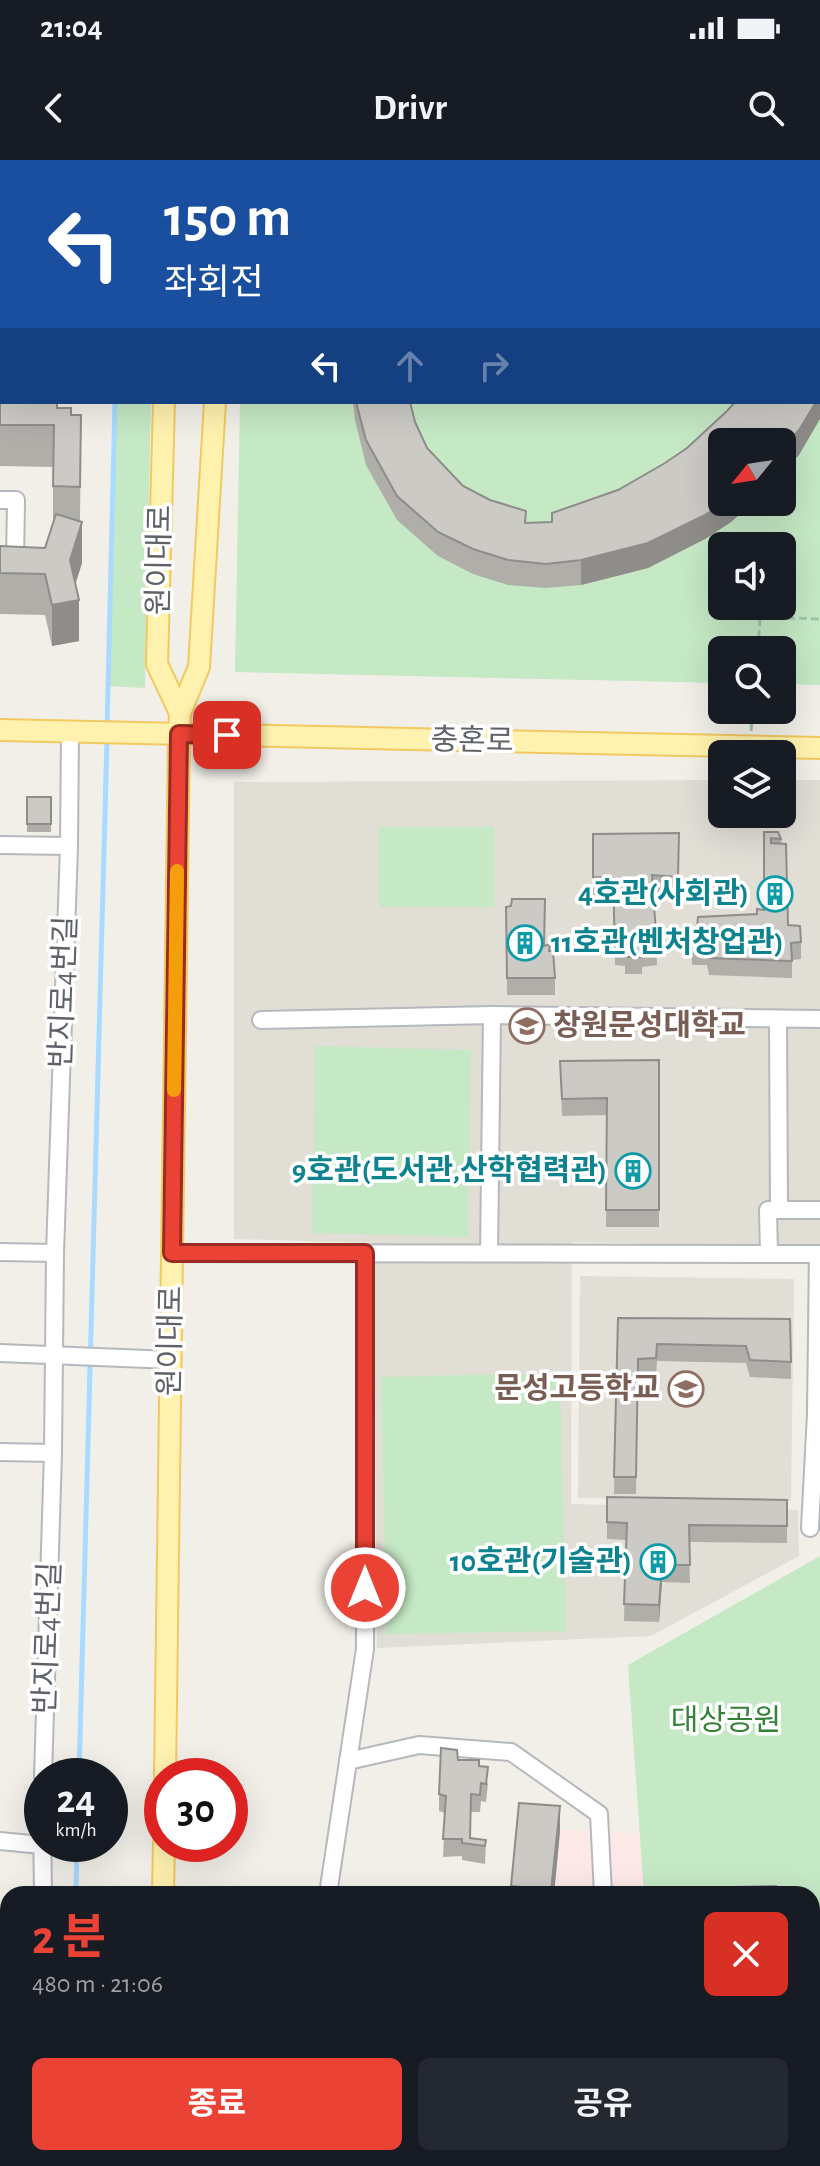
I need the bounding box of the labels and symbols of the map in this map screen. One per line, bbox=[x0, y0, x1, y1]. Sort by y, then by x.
north arrow bbox=[708, 428, 796, 516]
street label: 원이대로 bbox=[142, 505, 176, 615]
pin bbox=[193, 701, 261, 769]
street label: 충혼로 bbox=[430, 724, 514, 757]
building icon: 4호관(사회관) bbox=[756, 875, 794, 913]
place label: 4호관(사회관) bbox=[578, 877, 749, 909]
street label: 반지로4번길 bbox=[44, 915, 82, 1069]
building icon: 11호관(벤처창업관) bbox=[506, 924, 544, 962]
place label: 11호관(벤처창업관) bbox=[551, 926, 784, 958]
school or university icon: 창원문성대학교 bbox=[508, 1007, 546, 1045]
place label: 창원문성대학교 bbox=[553, 1009, 746, 1041]
building icon: 9호관(도서관,산학협력관) bbox=[614, 1152, 652, 1190]
place label: 9호관(도서관,산학협력관) bbox=[292, 1154, 607, 1186]
street label: 원이대로 bbox=[153, 1286, 187, 1396]
school or university icon: 문성고등학교 bbox=[667, 1370, 705, 1408]
place label: 문성고등학교 bbox=[494, 1372, 660, 1404]
building icon: 10호관(기술관) bbox=[639, 1543, 677, 1581]
place label: 10호관(기술관) bbox=[450, 1545, 632, 1577]
position arrow bbox=[323, 1546, 407, 1630]
street label: 반지로4번길 bbox=[28, 1561, 66, 1715]
park label: 대상공원 bbox=[671, 1705, 781, 1736]
speed limit sign: 30 bbox=[144, 1758, 248, 1862]

